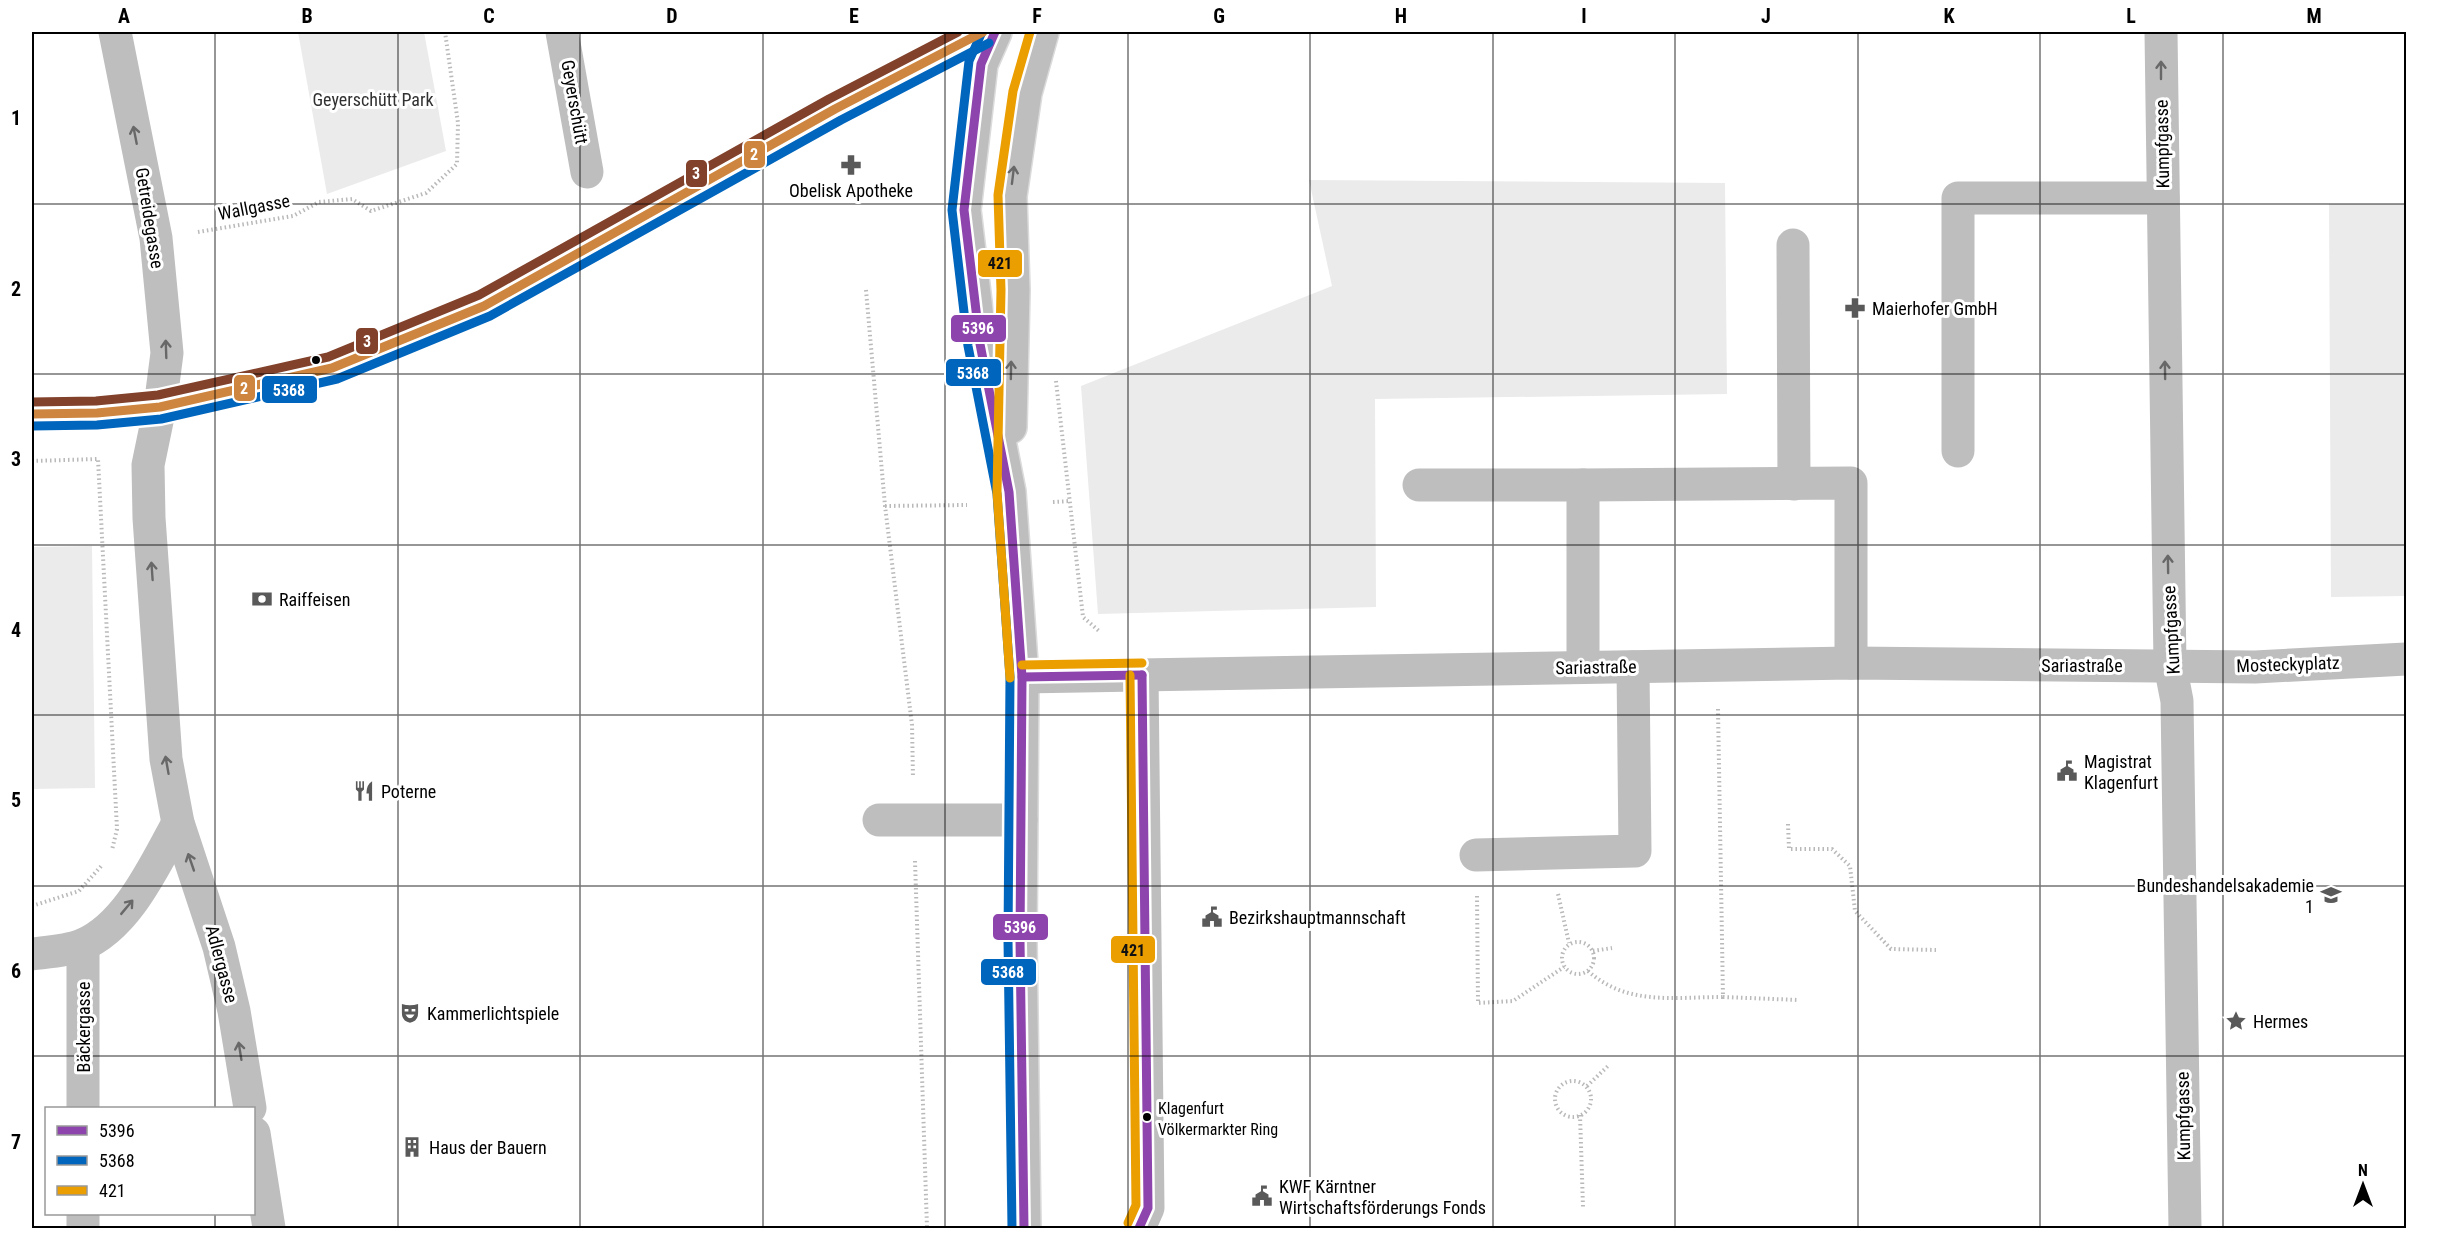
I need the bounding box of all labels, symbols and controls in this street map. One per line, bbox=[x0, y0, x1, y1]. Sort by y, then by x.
text: A bbox=[118, 4, 130, 28]
text: B bbox=[301, 4, 313, 28]
text: C bbox=[483, 4, 495, 28]
text: D bbox=[666, 4, 678, 28]
text: E bbox=[849, 4, 859, 28]
text: F bbox=[1032, 4, 1042, 28]
text: G bbox=[1213, 4, 1225, 28]
text: H bbox=[1395, 4, 1407, 28]
text: I bbox=[1581, 4, 1587, 28]
text: J bbox=[1761, 4, 1771, 28]
text: K bbox=[1943, 4, 1955, 28]
text: L bbox=[2126, 4, 2136, 28]
text: M bbox=[2306, 4, 2322, 28]
street label: Geyerschütt bbox=[557, 58, 593, 146]
one-way arrow bbox=[2155, 60, 2167, 80]
park label: Geyerschütt Park bbox=[312, 89, 434, 110]
street label: Kumpfgasse bbox=[2151, 100, 2173, 188]
text: 1 bbox=[11, 106, 21, 130]
one-way arrow bbox=[129, 126, 140, 146]
line badge: 2 bbox=[743, 140, 766, 169]
text: 2 bbox=[750, 145, 758, 164]
pharmacy icon: Obelisk Apotheke bbox=[839, 153, 863, 177]
line badge: 3 bbox=[685, 159, 708, 188]
text: 3 bbox=[692, 164, 700, 183]
street label: Getreidegasse bbox=[132, 166, 168, 270]
one-way arrow bbox=[1008, 166, 1019, 186]
place label: Obelisk Apotheke bbox=[789, 180, 913, 201]
street label: Wallgasse bbox=[216, 190, 292, 224]
line badge: 421 bbox=[977, 249, 1023, 278]
text: 421 bbox=[988, 254, 1012, 273]
text: 2 bbox=[11, 277, 21, 301]
pharmacy icon: Maierhofer GmbH bbox=[1843, 296, 1867, 320]
place label: Maierhofer GmbH bbox=[1872, 298, 1998, 319]
line badge: 5396 bbox=[950, 314, 1007, 343]
text: 5396 bbox=[962, 319, 994, 338]
line badge: 3 bbox=[355, 327, 379, 355]
text: 3 bbox=[363, 332, 371, 351]
one-way arrow bbox=[160, 339, 172, 359]
unlabelled marker bbox=[310, 354, 322, 366]
line badge: 5368 bbox=[945, 358, 1002, 387]
one-way arrow bbox=[2159, 360, 2171, 380]
one-way arrow bbox=[1006, 361, 1017, 381]
text: 5368 bbox=[957, 364, 989, 383]
line badge: 2 bbox=[233, 374, 256, 402]
line badge: 5368 bbox=[261, 375, 318, 404]
text: 2 bbox=[240, 379, 248, 398]
text: 5368 bbox=[273, 381, 305, 400]
text: 3 bbox=[11, 447, 21, 471]
one-way arrow bbox=[2163, 555, 2174, 575]
one-way arrow bbox=[147, 562, 158, 582]
street label: Kumpfgasse bbox=[2158, 585, 2184, 675]
bank icon: Raiffeisen bbox=[250, 587, 274, 611]
place label: Raiffeisen bbox=[279, 589, 350, 610]
text: 4 bbox=[11, 618, 21, 642]
street label: Mosteckyplatz bbox=[2236, 652, 2340, 676]
street label: Sariastraße bbox=[2041, 655, 2123, 676]
street label: Sariastraße bbox=[1555, 656, 1637, 678]
place label: Magistrat Klagenfurt bbox=[2084, 751, 2158, 793]
one-way arrow bbox=[161, 756, 172, 776]
public building icon: Magistrat Klagenfurt bbox=[2055, 759, 2079, 783]
restaurant icon: Poterne bbox=[352, 779, 376, 803]
place label: Poterne bbox=[381, 781, 436, 802]
text: 5 bbox=[11, 788, 21, 812]
one-way arrow bbox=[185, 854, 196, 872]
place label: Bundeshandelsakademie 1 bbox=[2137, 875, 2314, 917]
school or university icon: Bundeshandelsakademie 1 bbox=[2319, 883, 2343, 907]
one-way arrow bbox=[120, 899, 133, 915]
public building icon: Bezirkshauptmannschaft bbox=[1200, 905, 1224, 929]
place label: Bezirkshauptmannschaft bbox=[1229, 907, 1406, 928]
line badge: 5396 bbox=[992, 913, 1049, 941]
text: 5396 bbox=[1004, 918, 1036, 937]
street label: Adlergasse bbox=[202, 923, 242, 1005]
line badge: 421 bbox=[1110, 935, 1156, 964]
text: 421 bbox=[1121, 941, 1145, 960]
line badge: 5368 bbox=[980, 958, 1037, 986]
text: 6 bbox=[11, 959, 21, 983]
text: 5368 bbox=[992, 963, 1024, 982]
street label: Bäckergasse bbox=[73, 982, 94, 1072]
theatre icon: Kammerlichtspiele bbox=[398, 1001, 422, 1025]
place label: Kammerlichtspiele bbox=[427, 1003, 559, 1024]
place icon: Hermes bbox=[2224, 1009, 2248, 1033]
place label: Hermes bbox=[2253, 1011, 2308, 1032]
one-way arrow bbox=[235, 1041, 246, 1061]
street label: Kumpfgasse bbox=[2172, 1072, 2194, 1160]
place label: Klagenfurt Völkermarkter Ring bbox=[1158, 1099, 1278, 1139]
legend bbox=[45, 1107, 255, 1215]
marker: Klagenfurt Völkermarkter Ring bbox=[1141, 1111, 1153, 1123]
text: 5396 bbox=[99, 1120, 135, 1141]
text: 7 bbox=[11, 1130, 21, 1154]
building icon: Haus der Bauern bbox=[400, 1135, 424, 1159]
place label: Haus der Bauern bbox=[429, 1137, 547, 1158]
text: 5368 bbox=[99, 1150, 135, 1171]
north arrow bbox=[2333, 1155, 2393, 1215]
text: N bbox=[2358, 1161, 2368, 1180]
place label: KWF Kärntner Wirtschaftsförderungs Fonds bbox=[1279, 1176, 1486, 1218]
text: 421 bbox=[99, 1180, 126, 1201]
public building icon: KWF Kärntner Wirtschaftsförderungs Fonds bbox=[1250, 1184, 1274, 1208]

